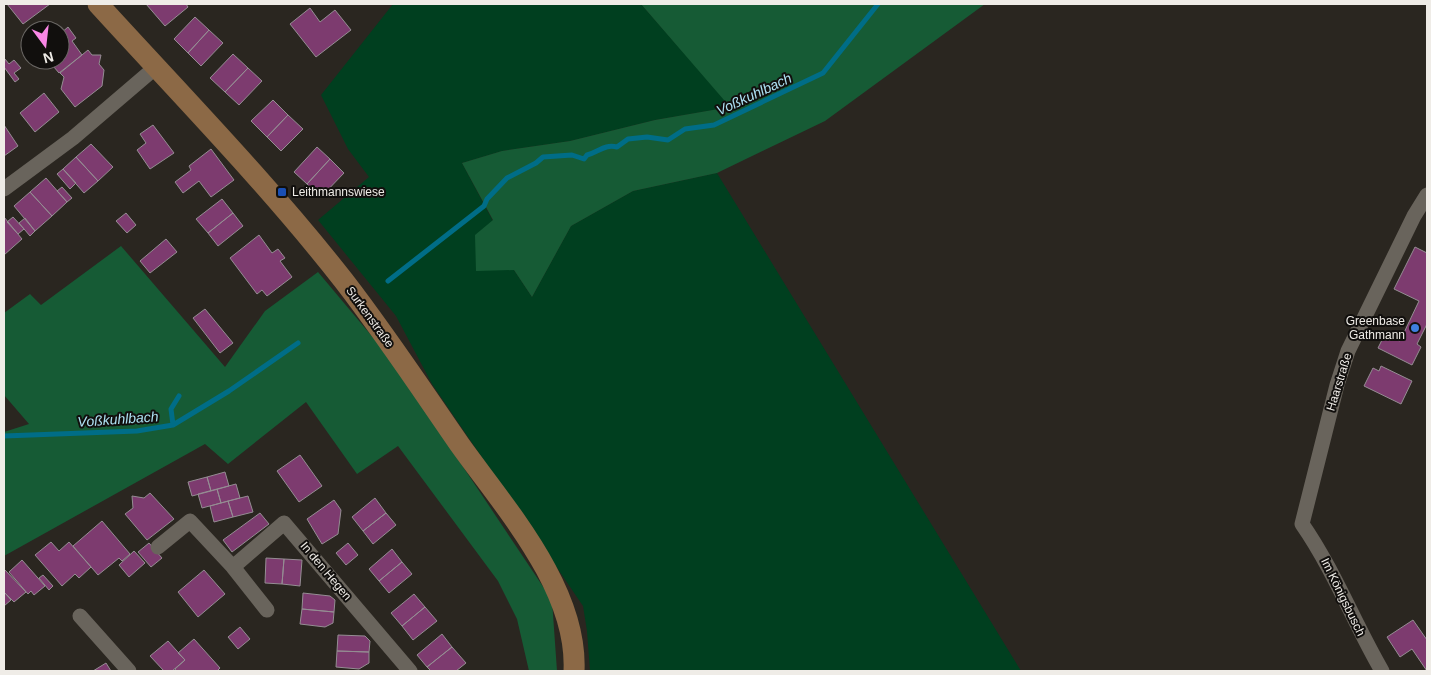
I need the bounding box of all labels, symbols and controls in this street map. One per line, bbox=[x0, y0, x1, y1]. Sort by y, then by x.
north arrow bbox=[20, 20, 70, 70]
text: N bbox=[41, 49, 55, 67]
water label: Voßkuhlbach bbox=[714, 70, 794, 118]
place label: Leithmannswiese bbox=[292, 185, 385, 199]
marker: Leithmannswiese bbox=[276, 186, 288, 198]
street label: Surkenstraße bbox=[343, 284, 397, 351]
place label: Greenbase Gathmann bbox=[1346, 314, 1405, 342]
marker: Greenbase Gathmann bbox=[1409, 322, 1421, 334]
street label: Haarstraße bbox=[1324, 351, 1355, 413]
water label: Voßkuhlbach bbox=[77, 408, 159, 430]
street label: In den Hegen bbox=[297, 539, 355, 603]
street label: Im Königsbusch bbox=[1318, 556, 1368, 638]

